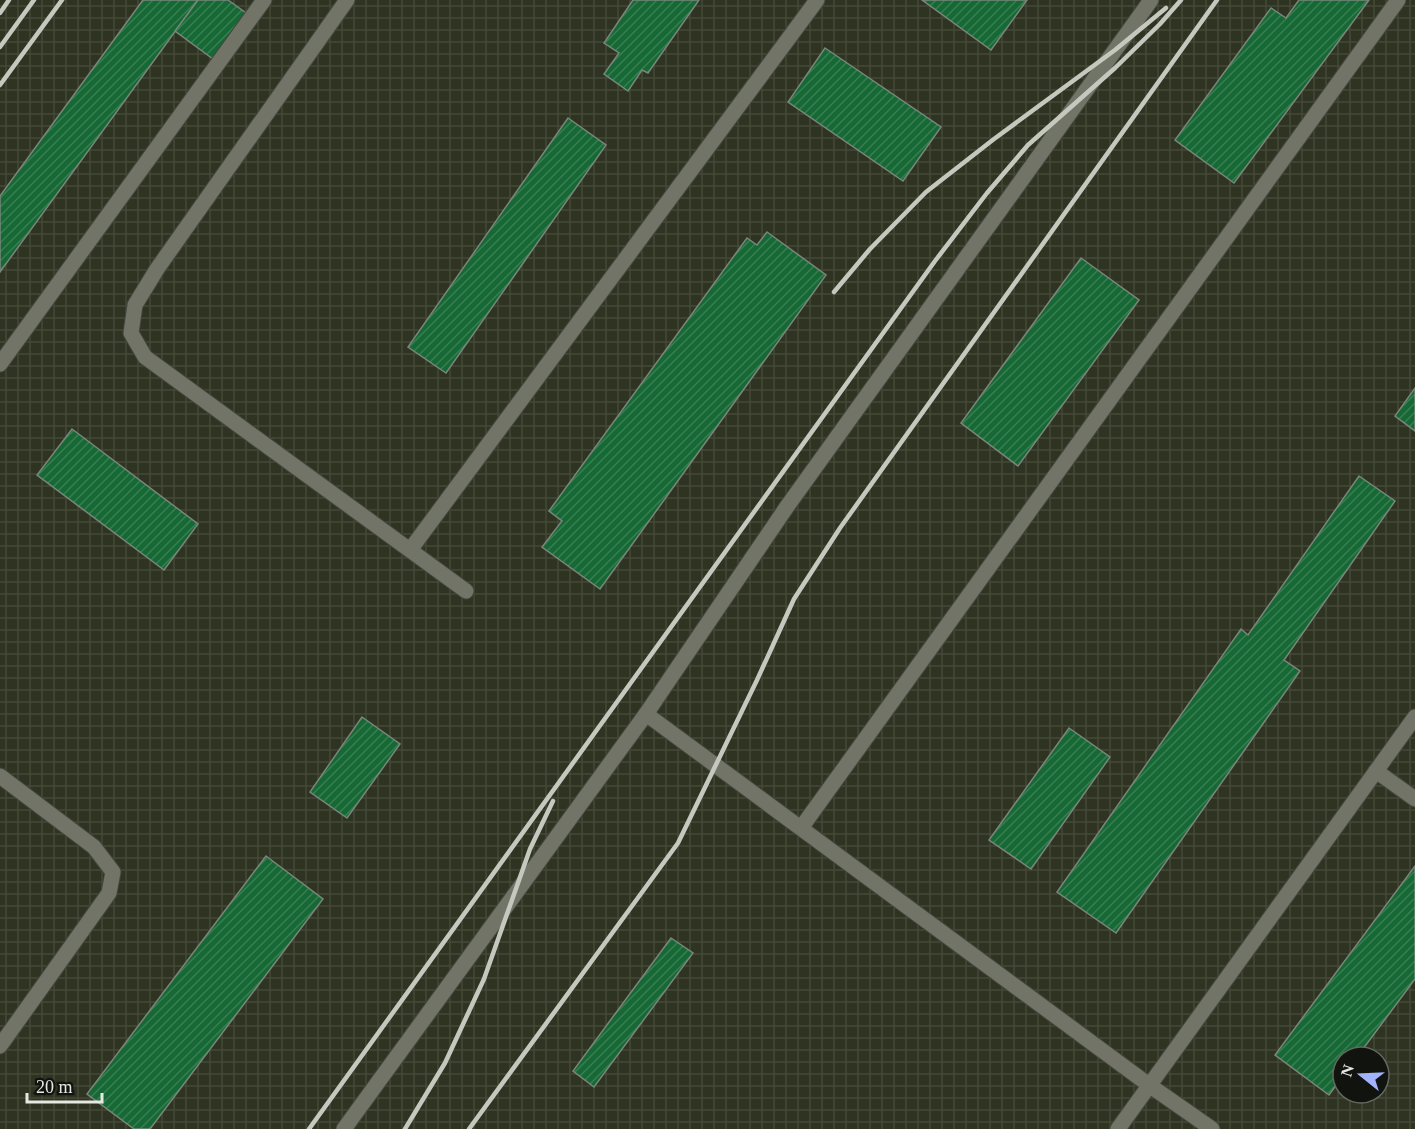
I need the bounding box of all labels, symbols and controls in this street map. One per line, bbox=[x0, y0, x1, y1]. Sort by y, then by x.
north arrow bbox=[1331, 1045, 1391, 1105]
text: N bbox=[1337, 1062, 1357, 1079]
scale bar bbox=[27, 1066, 102, 1104]
text: 20 m bbox=[36, 1077, 73, 1097]

